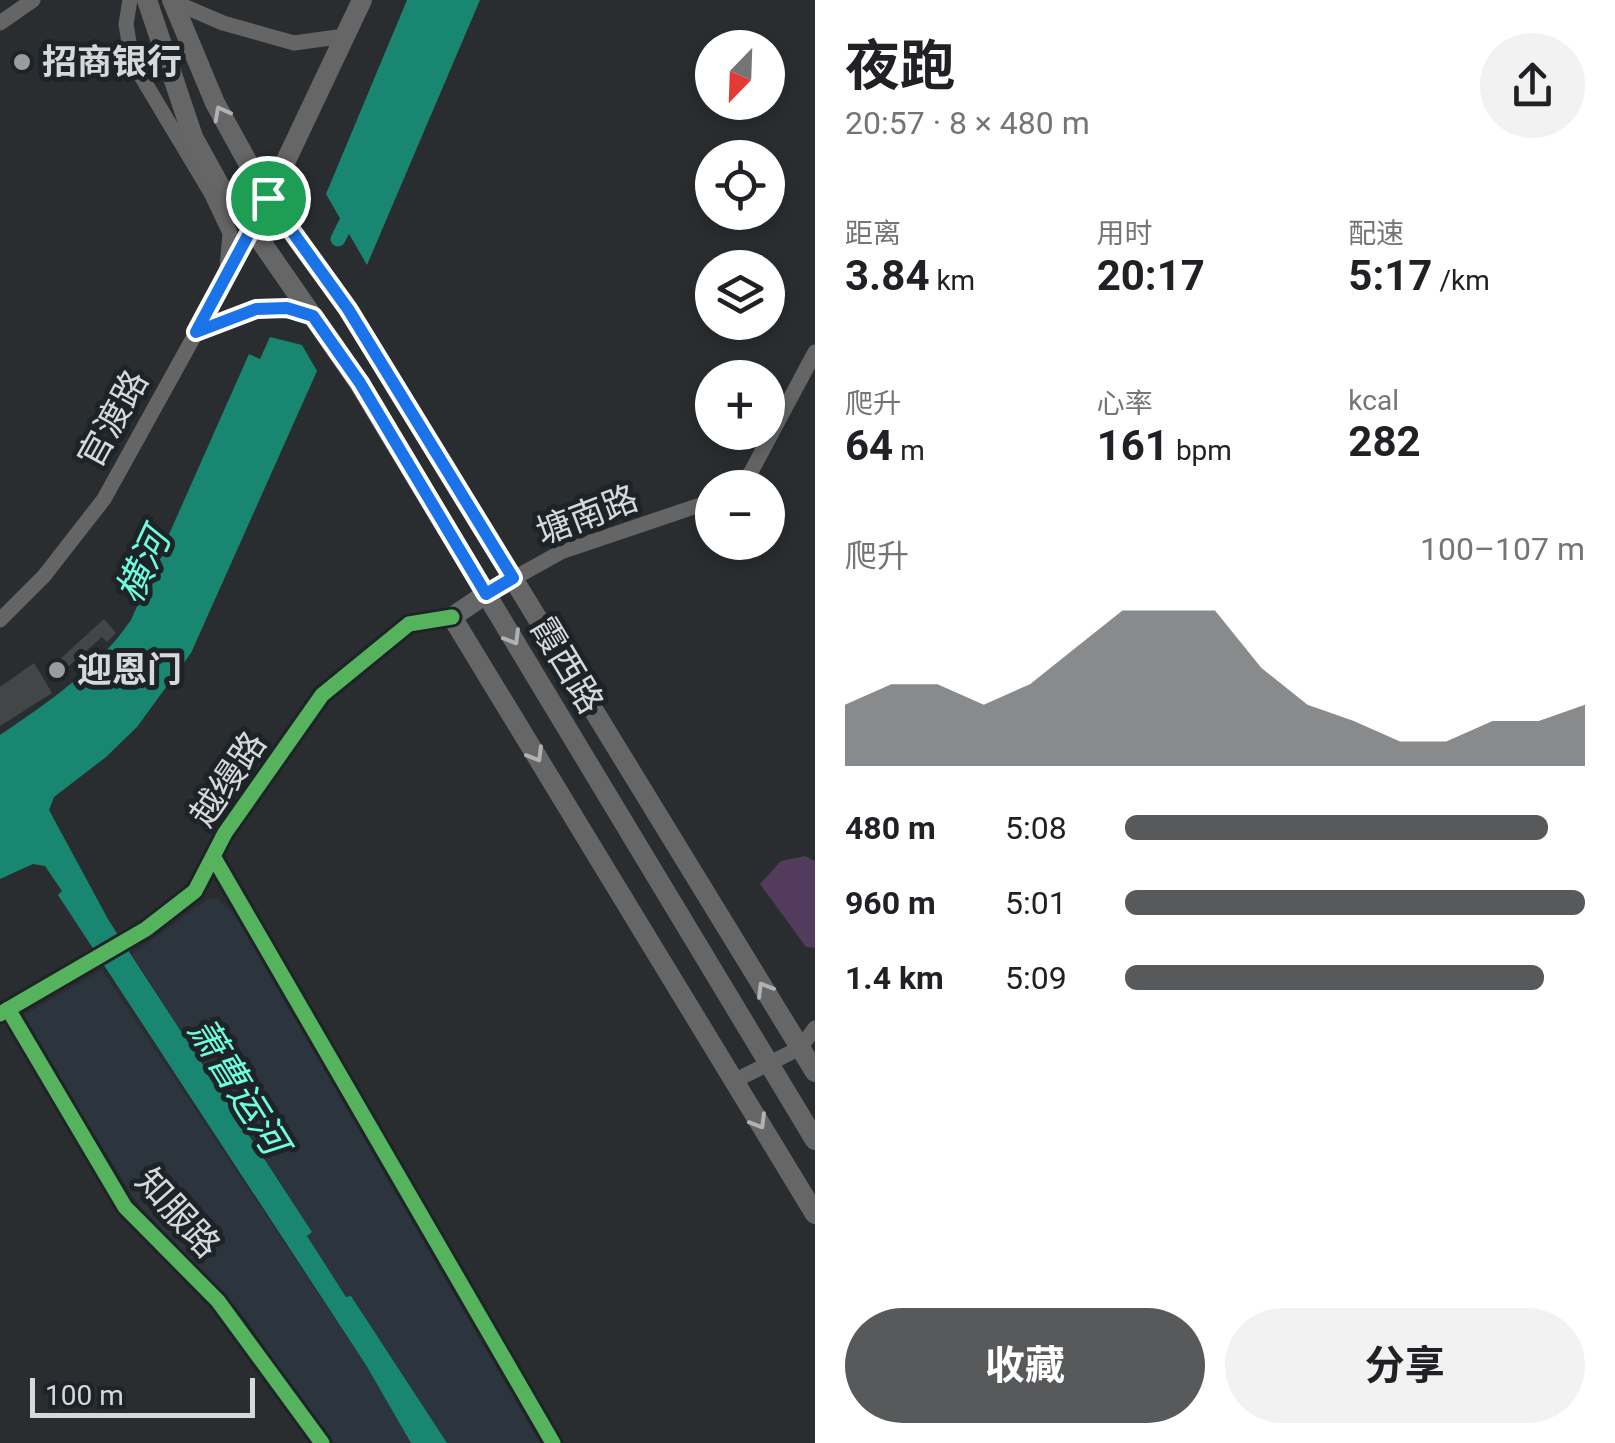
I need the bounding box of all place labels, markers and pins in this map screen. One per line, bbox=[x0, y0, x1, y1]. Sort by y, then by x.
place label: 招商银行 bbox=[42, 42, 182, 83]
marker: 招商银行 bbox=[11, 51, 33, 73]
pin bbox=[226, 156, 311, 241]
place label: 迎恩门 bbox=[77, 650, 182, 691]
marker: 迎恩门 bbox=[46, 659, 68, 681]

